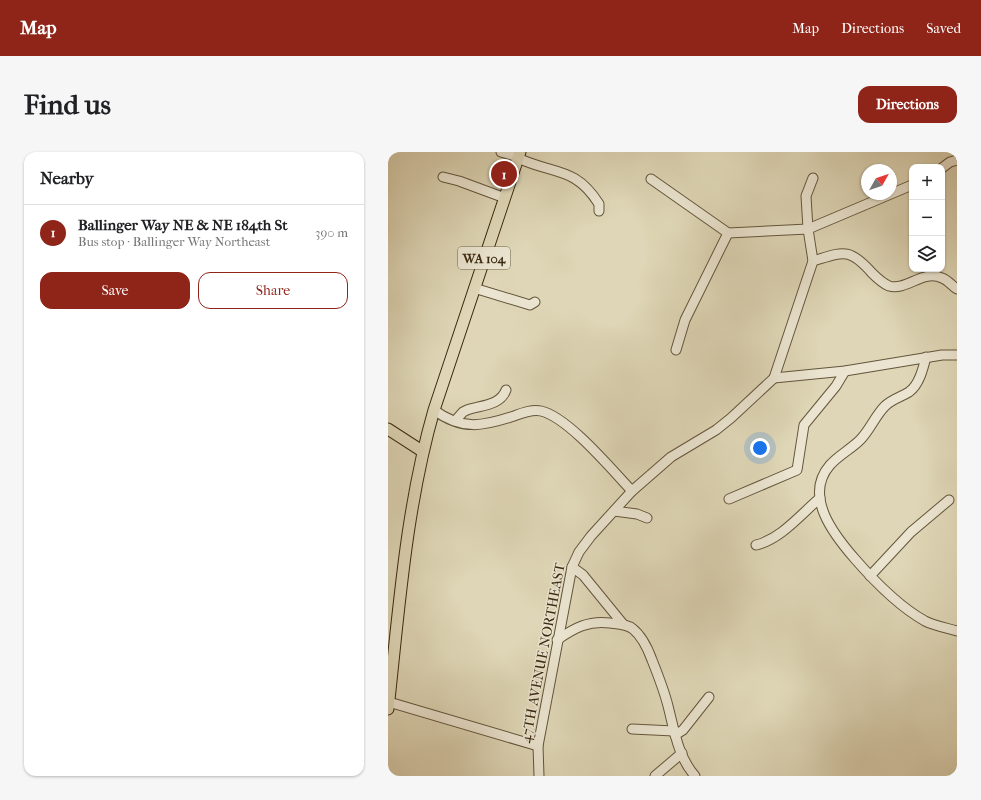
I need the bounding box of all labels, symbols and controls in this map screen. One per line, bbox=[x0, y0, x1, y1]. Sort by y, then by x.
text: Map bbox=[20, 17, 56, 39]
text: Map bbox=[792, 20, 819, 37]
text: Directions bbox=[841, 20, 904, 37]
text: Saved bbox=[926, 20, 961, 37]
button: Directions bbox=[858, 86, 957, 123]
text: Find us bbox=[24, 88, 111, 121]
pin: 1 bbox=[491, 159, 517, 189]
north arrow bbox=[861, 164, 897, 200]
map controls bbox=[909, 164, 945, 272]
button: + bbox=[909, 164, 945, 200]
text: Nearby bbox=[40, 168, 94, 188]
button: − bbox=[909, 200, 945, 236]
text: Ballinger Way NE & NE 184th St bbox=[78, 216, 288, 234]
text: 1 bbox=[51, 225, 55, 240]
text: 390 m bbox=[315, 225, 348, 240]
text: Bus stop · Ballinger Way Northeast bbox=[78, 234, 270, 249]
button: layers bbox=[909, 236, 945, 272]
road number: WA 104 bbox=[458, 247, 510, 269]
button: Save bbox=[40, 272, 190, 309]
button: Share bbox=[198, 272, 348, 309]
your location bbox=[750, 438, 770, 458]
street label: 47TH AVENUE NORTHEAST bbox=[517, 561, 569, 744]

